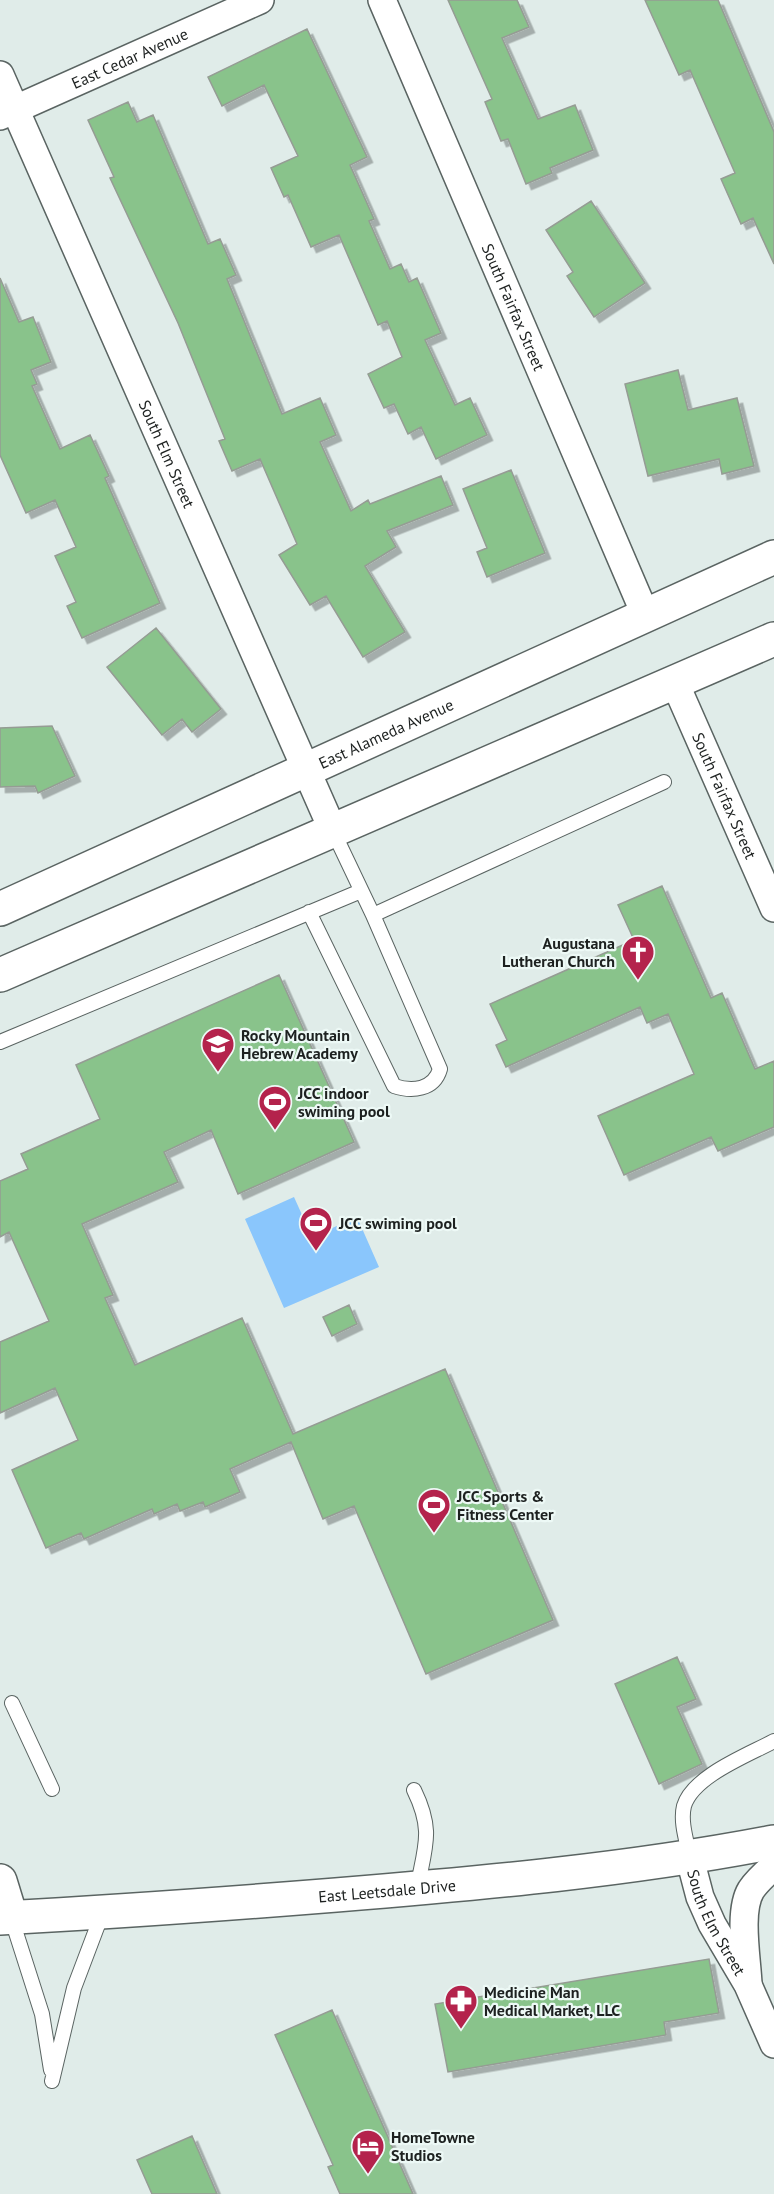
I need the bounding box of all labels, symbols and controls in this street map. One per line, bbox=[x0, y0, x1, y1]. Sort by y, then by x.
street label: East Cedar Avenue bbox=[68, 23, 191, 93]
street label: South Fairfax Street bbox=[478, 240, 550, 374]
street label: South Elm Street bbox=[134, 397, 200, 511]
street label: East Alameda Avenue bbox=[315, 694, 457, 773]
street label: South Fairfax Street bbox=[688, 729, 761, 862]
place label: Augustana Lutheran Church bbox=[502, 933, 615, 971]
church icon: Augustana Lutheran Church bbox=[620, 934, 656, 981]
place label: Rocky Mountain Hebrew Academy bbox=[241, 1025, 358, 1063]
school or university icon: Rocky Mountain Hebrew Academy bbox=[200, 1026, 236, 1073]
place label: JCC indoor swiming pool bbox=[297, 1083, 390, 1121]
sports icon: JCC indoor swiming pool bbox=[257, 1084, 293, 1131]
sports icon: JCC swiming pool bbox=[298, 1205, 334, 1252]
place label: JCC swiming pool bbox=[338, 1213, 457, 1233]
place label: JCC Sports & Fitness Center bbox=[456, 1486, 554, 1524]
sports icon: JCC Sports & Fitness Center bbox=[416, 1487, 452, 1534]
street label: South Elm Street bbox=[683, 1867, 750, 1980]
street label: East Leetsdale Drive bbox=[317, 1875, 457, 1906]
place label: Medicine Man Medical Market, LLC bbox=[484, 1982, 620, 2020]
pharmacy icon: Medicine Man Medical Market, LLC bbox=[443, 1983, 479, 2030]
place label: HomeTowne Studios bbox=[391, 2127, 475, 2165]
hotel icon: HomeTowne Studios bbox=[350, 2128, 386, 2175]

